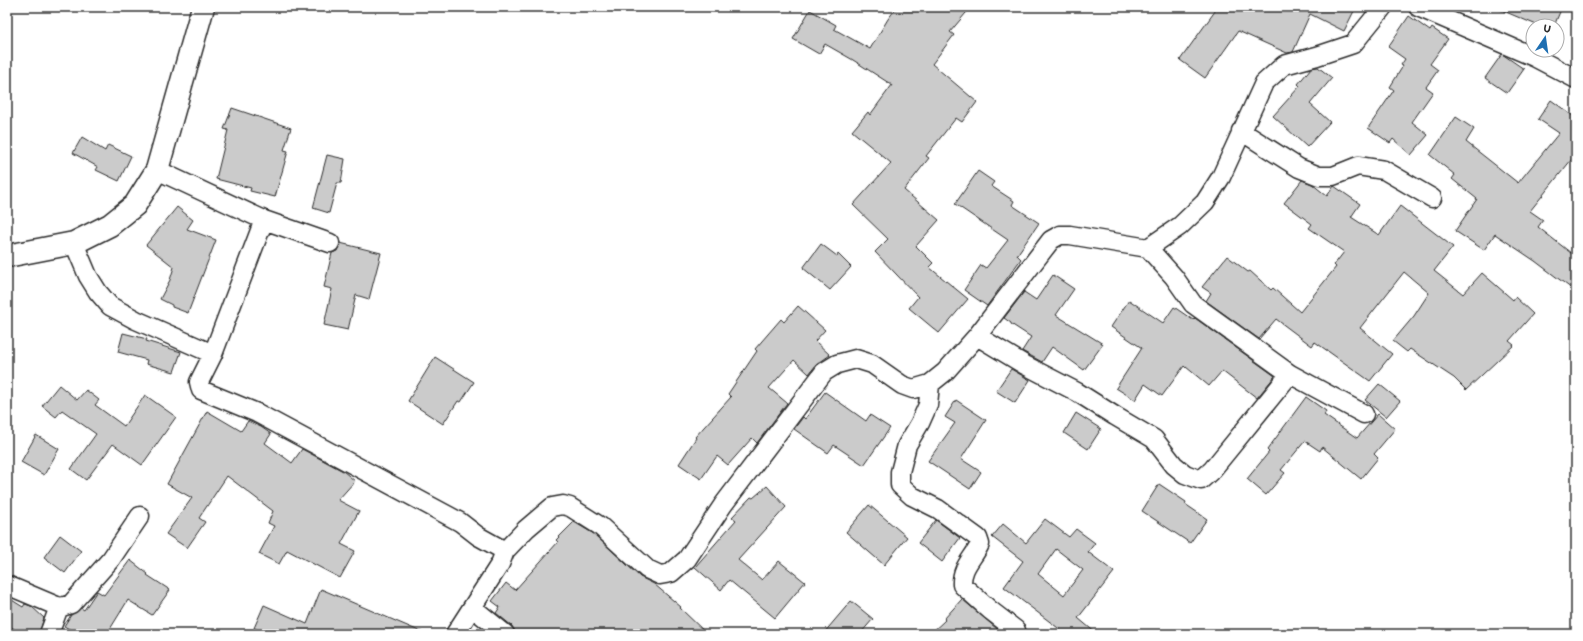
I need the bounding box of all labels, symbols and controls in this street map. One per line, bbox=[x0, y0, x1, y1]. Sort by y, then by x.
north arrow bbox=[1525, 18, 1565, 58]
text: U bbox=[1542, 22, 1552, 36]

